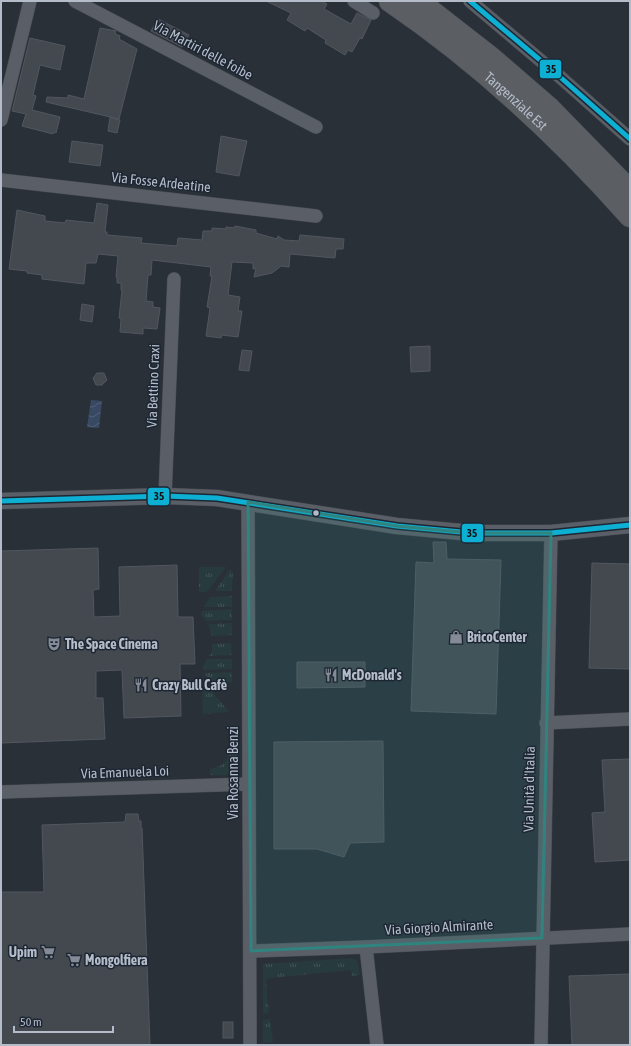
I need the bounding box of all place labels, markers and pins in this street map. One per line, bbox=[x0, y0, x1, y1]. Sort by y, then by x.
unlabelled marker bbox=[311, 508, 321, 518]
shop icon: BricoCenter bbox=[448, 629, 464, 645]
place label: BricoCenter bbox=[467, 629, 527, 645]
theatre icon: The Space Cinema bbox=[46, 636, 62, 652]
place label: The Space Cinema bbox=[65, 636, 158, 652]
restaurant icon: McDonald's bbox=[323, 667, 339, 683]
place label: McDonald's bbox=[342, 667, 402, 683]
restaurant icon: Crazy Bull Cafè bbox=[133, 677, 149, 693]
place label: Crazy Bull Cafè bbox=[152, 677, 227, 693]
place label: Upim bbox=[9, 944, 37, 960]
supermarket icon: Upim bbox=[40, 944, 56, 960]
supermarket icon: Mongolfiera bbox=[66, 952, 82, 968]
place label: Mongolfiera bbox=[85, 952, 148, 968]

